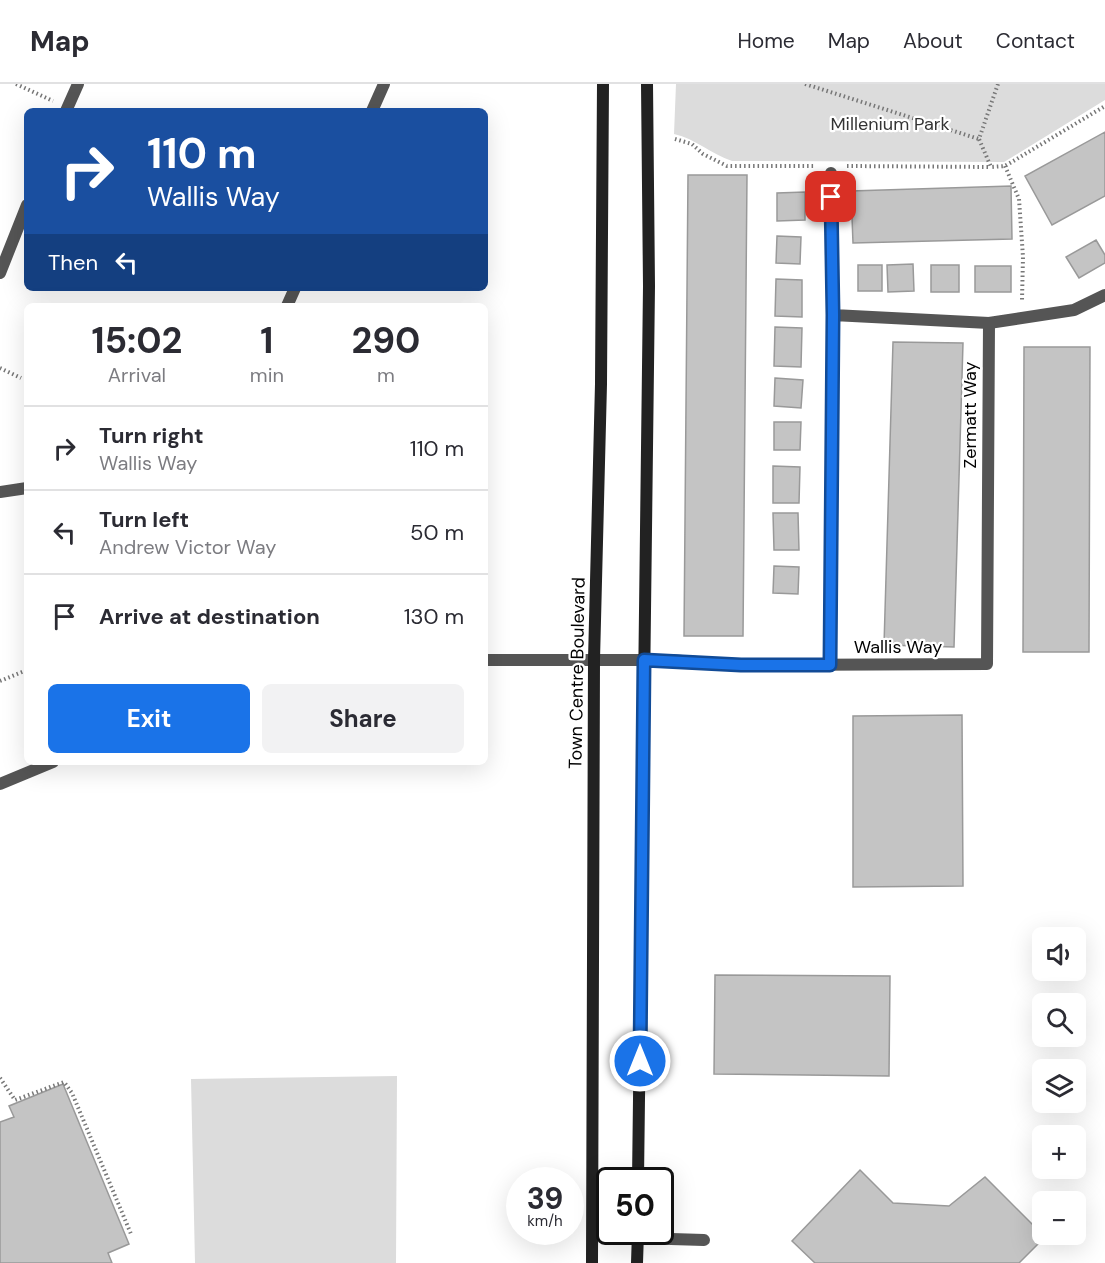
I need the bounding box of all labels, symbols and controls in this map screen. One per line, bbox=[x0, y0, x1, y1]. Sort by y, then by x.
text: Map bbox=[30, 23, 90, 60]
text: Home bbox=[737, 27, 795, 55]
text: Map bbox=[828, 27, 870, 55]
text: About bbox=[903, 27, 963, 55]
text: Contact bbox=[996, 27, 1075, 55]
park label: Millenium Park bbox=[830, 112, 950, 136]
text: 110 m bbox=[147, 126, 257, 181]
icon: right bbox=[48, 132, 126, 210]
pin bbox=[805, 171, 856, 222]
text: Wallis Way bbox=[147, 179, 280, 214]
icon: arrive bbox=[814, 180, 847, 213]
icon: left bbox=[110, 246, 143, 279]
text: Then bbox=[48, 248, 98, 277]
text: 15:02 bbox=[92, 317, 182, 364]
text: 1 bbox=[260, 317, 273, 364]
text: 290 bbox=[352, 317, 420, 364]
street label: Zermatt Way bbox=[958, 361, 982, 469]
text: Arrival bbox=[108, 362, 166, 388]
text: min bbox=[250, 362, 284, 388]
text: m bbox=[377, 362, 395, 388]
text: Turn right bbox=[99, 421, 204, 450]
icon: right bbox=[48, 432, 81, 465]
text: 110 m bbox=[410, 434, 464, 463]
text: Wallis Way bbox=[99, 450, 197, 476]
text: Turn left bbox=[99, 505, 189, 534]
icon: left bbox=[48, 516, 81, 549]
text: 50 m bbox=[410, 518, 464, 547]
text: Andrew Victor Way bbox=[99, 534, 276, 560]
street label: Town Centre Boulevard bbox=[563, 577, 591, 769]
icon: arrive bbox=[48, 600, 81, 633]
text: Arrive at destination bbox=[99, 602, 320, 631]
text: 130 m bbox=[404, 602, 464, 631]
street label: Wallis Way bbox=[854, 635, 942, 659]
button: Exit bbox=[48, 684, 250, 753]
button: Share bbox=[262, 684, 464, 753]
map controls bbox=[1032, 927, 1086, 1245]
button: sound bbox=[1032, 927, 1086, 981]
button: search bbox=[1032, 993, 1086, 1047]
position arrow bbox=[608, 1029, 672, 1093]
button: layers bbox=[1032, 1059, 1086, 1113]
button: + bbox=[1032, 1125, 1086, 1179]
speed limit sign: 50 bbox=[596, 1167, 674, 1245]
text: 39 bbox=[527, 1179, 563, 1218]
button: − bbox=[1032, 1191, 1086, 1245]
text: km/h bbox=[527, 1211, 563, 1231]

